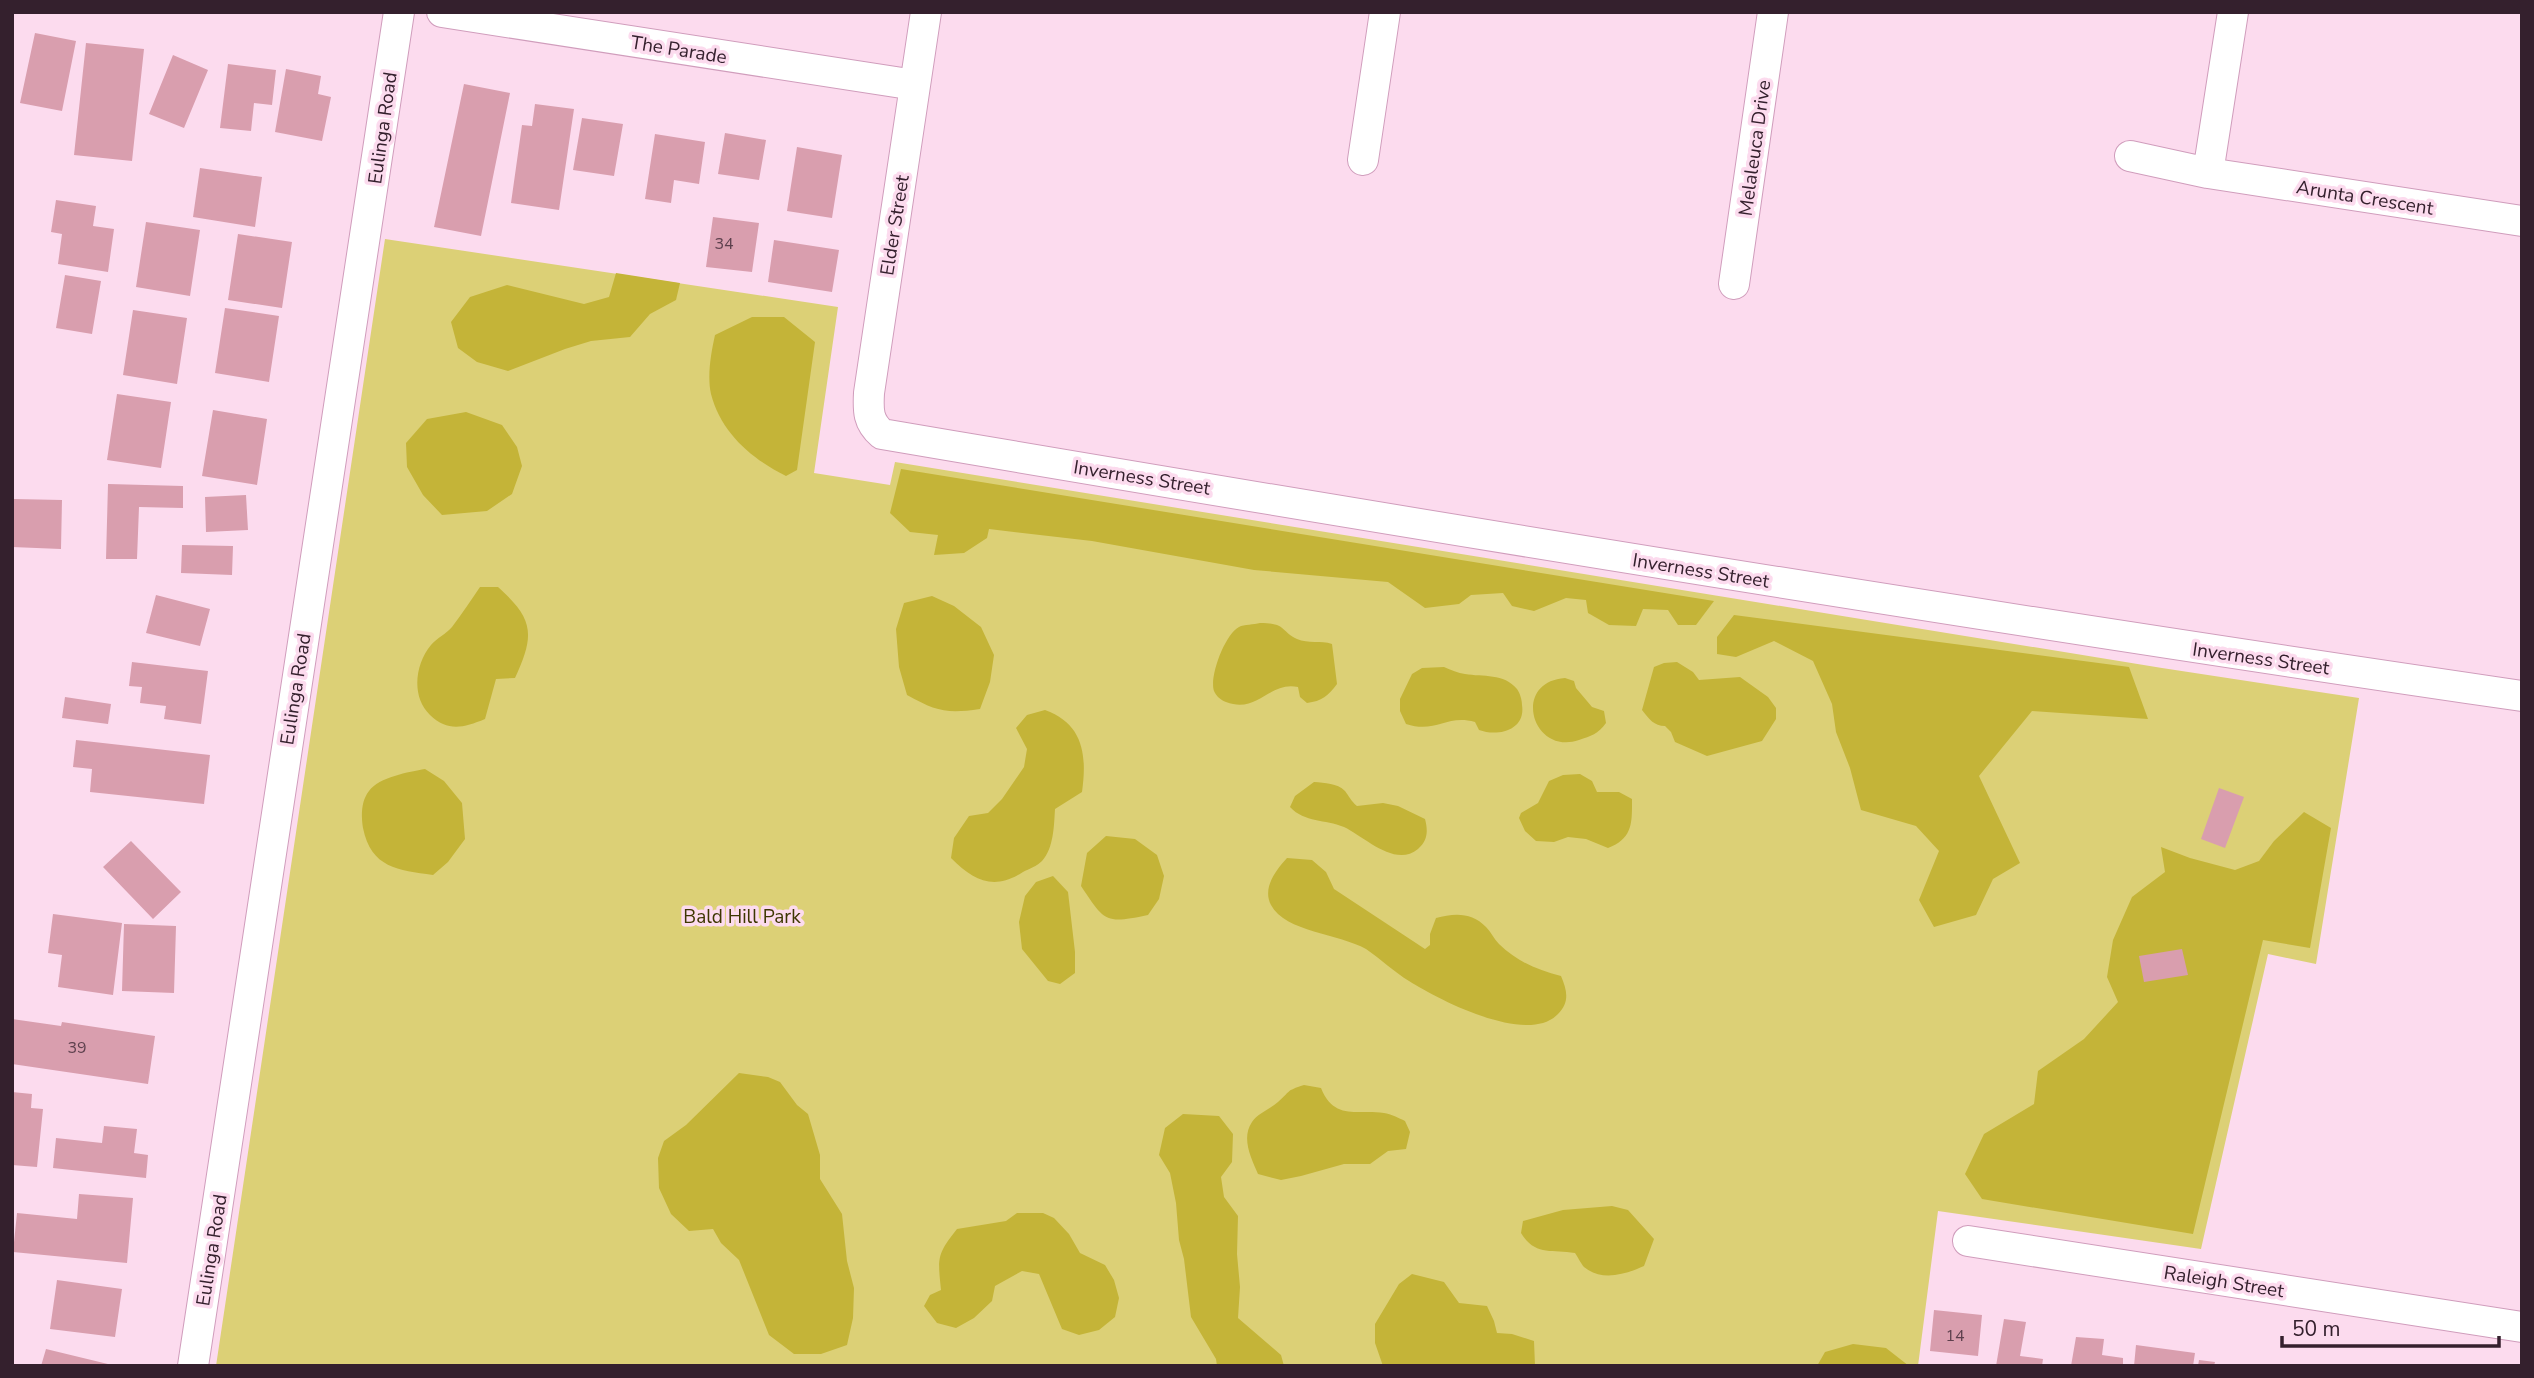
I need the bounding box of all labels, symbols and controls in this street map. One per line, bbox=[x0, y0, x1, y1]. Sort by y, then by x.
street label: The Parade bbox=[629, 30, 729, 70]
street label: Eulinga Road bbox=[362, 70, 404, 186]
street label: Melaleuca Drive bbox=[1733, 78, 1777, 218]
street label: Elder Street bbox=[874, 173, 916, 277]
street label: Arunta Crescent bbox=[2294, 174, 2436, 222]
house number: 34 bbox=[714, 233, 734, 255]
street label: Inverness Street bbox=[1072, 454, 1212, 502]
street label: Inverness Street bbox=[1631, 547, 1771, 595]
street label: Eulinga Road bbox=[274, 631, 318, 747]
street label: Inverness Street bbox=[2191, 637, 2331, 682]
park label: Bald Hill Park bbox=[683, 904, 801, 930]
house number: 39 bbox=[67, 1037, 87, 1059]
street label: Eulinga Road bbox=[190, 1192, 234, 1308]
street label: Raleigh Street bbox=[2162, 1260, 2286, 1304]
scale bar bbox=[2282, 1304, 2499, 1348]
text: 50 m bbox=[2292, 1315, 2341, 1343]
house number: 14 bbox=[1945, 1325, 1965, 1347]

